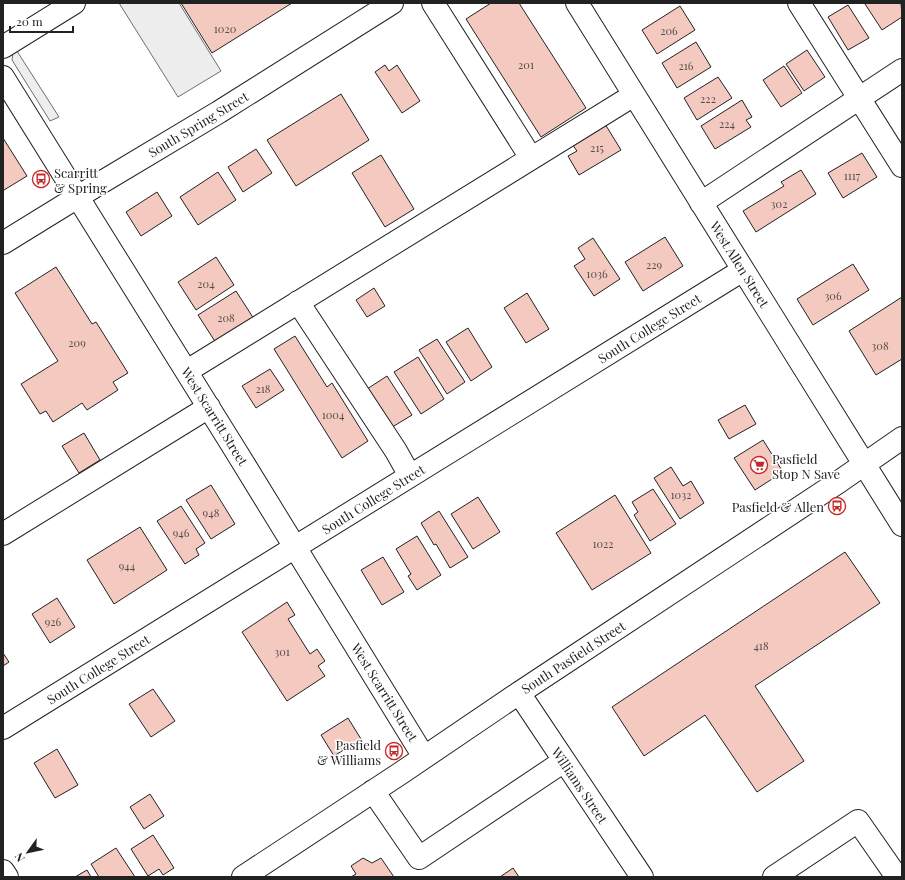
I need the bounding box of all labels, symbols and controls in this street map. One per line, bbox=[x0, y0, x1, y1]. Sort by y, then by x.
scale bar bbox=[10, 8, 73, 34]
text: 20 m bbox=[16, 13, 43, 29]
house number: 1020 bbox=[214, 21, 237, 36]
house number: 206 bbox=[660, 23, 678, 38]
house number: 201 bbox=[518, 57, 534, 72]
house number: 216 bbox=[678, 58, 694, 73]
street label: South Spring Street bbox=[145, 87, 252, 161]
house number: 222 bbox=[700, 91, 716, 106]
house number: 224 bbox=[719, 116, 736, 131]
house number: 215 bbox=[590, 140, 604, 155]
place label: Scarritt & Spring bbox=[54, 164, 107, 196]
house number: 1117 bbox=[844, 168, 861, 183]
bus stop icon: Scarritt & Spring bbox=[31, 169, 51, 189]
house number: 302 bbox=[771, 196, 787, 211]
street label: West Allen Street bbox=[706, 217, 773, 311]
house number: 229 bbox=[646, 257, 662, 272]
house number: 1036 bbox=[586, 266, 608, 281]
house number: 204 bbox=[197, 276, 215, 291]
house number: 306 bbox=[824, 288, 842, 303]
street label: South College Street bbox=[594, 289, 704, 367]
house number: 208 bbox=[217, 310, 235, 325]
house number: 209 bbox=[68, 335, 86, 350]
house number: 308 bbox=[871, 338, 889, 353]
street label: West Scarritt Street bbox=[177, 363, 252, 469]
house number: 218 bbox=[255, 381, 271, 396]
house number: 1004 bbox=[322, 407, 345, 422]
place label: Pasfield Stop N Save bbox=[772, 450, 841, 482]
supermarket icon: Pasfield Stop N Save bbox=[749, 455, 769, 475]
street label: South College Street bbox=[318, 460, 428, 538]
house number: 1032 bbox=[671, 487, 691, 502]
bus stop icon: Pasfield & Allen bbox=[827, 496, 847, 516]
place label: Pasfield & Allen bbox=[732, 498, 824, 515]
house number: 948 bbox=[203, 505, 220, 520]
house number: 946 bbox=[173, 525, 190, 540]
house number: 1022 bbox=[592, 536, 614, 551]
house number: 944 bbox=[119, 558, 136, 573]
house number: 926 bbox=[45, 614, 62, 629]
street label: South Pasfield Street bbox=[518, 617, 629, 697]
street label: South College Street bbox=[43, 630, 153, 708]
house number: 418 bbox=[753, 638, 769, 653]
street label: West Scarritt Street bbox=[347, 639, 422, 745]
house number: 301 bbox=[274, 644, 290, 659]
place label: Pasfield & Williams bbox=[317, 736, 381, 768]
bus stop icon: Pasfield & Williams bbox=[384, 741, 404, 761]
street label: Williams Street bbox=[548, 743, 612, 827]
north arrow bbox=[8, 832, 48, 872]
text: N bbox=[11, 850, 28, 865]

